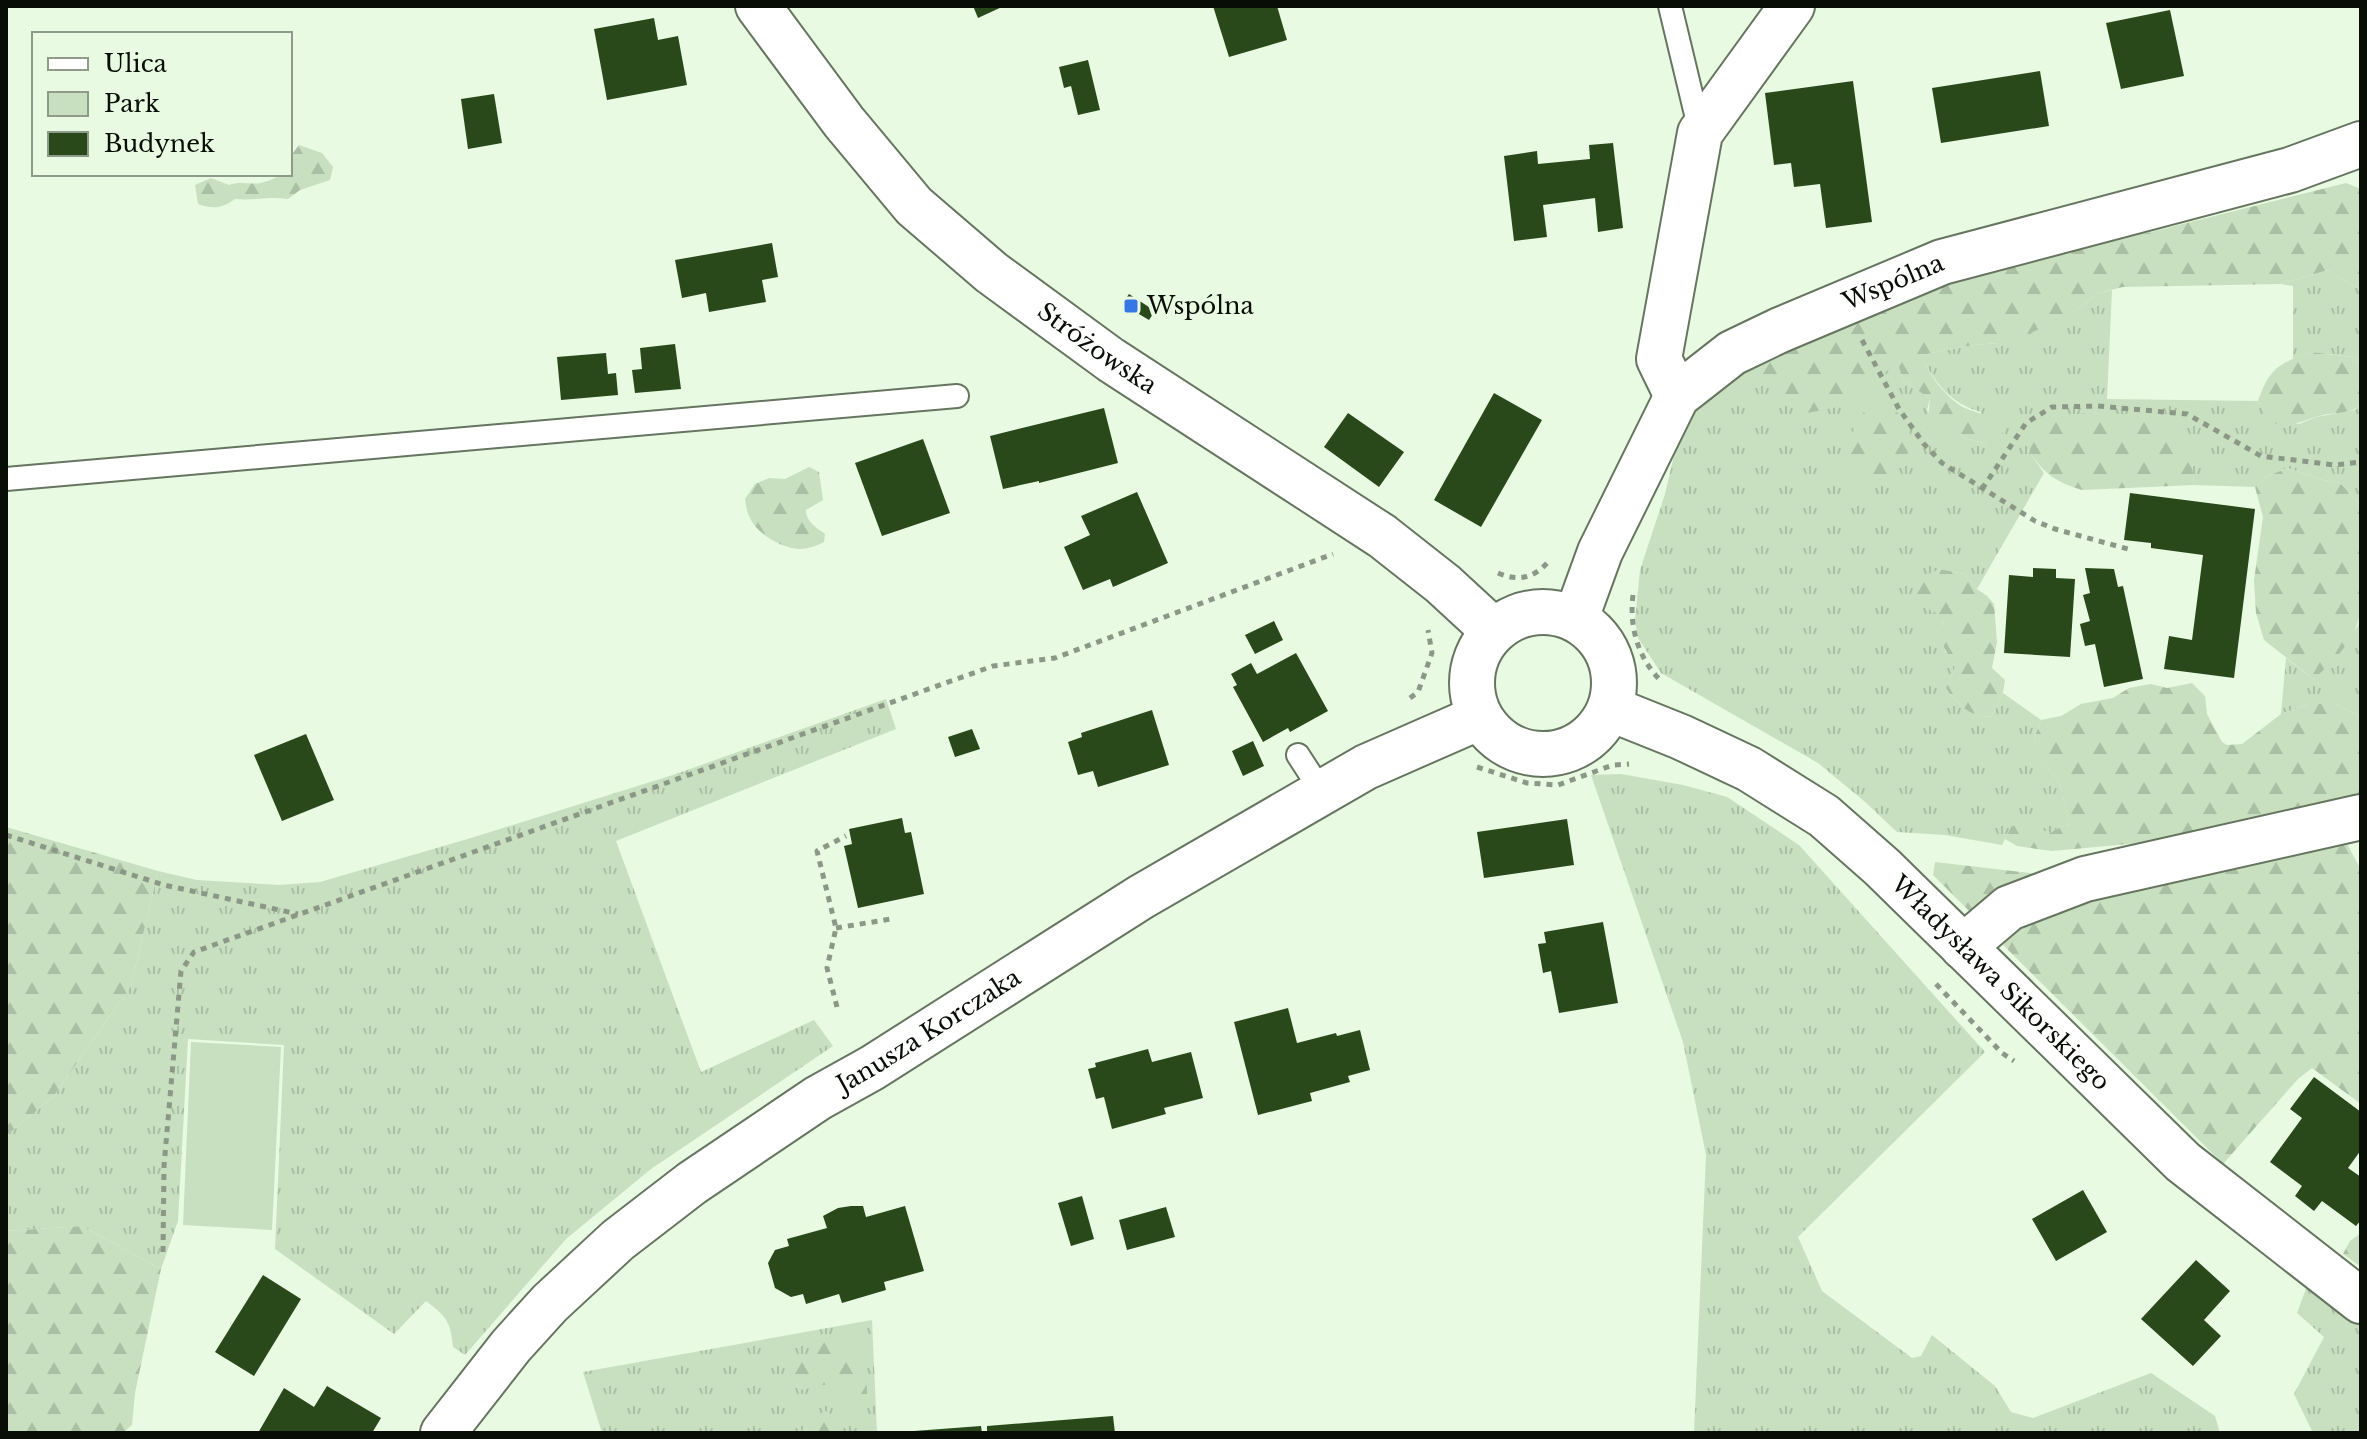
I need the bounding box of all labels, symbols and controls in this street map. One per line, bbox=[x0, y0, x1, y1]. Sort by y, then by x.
legend bbox=[32, 32, 292, 176]
text: Ulica bbox=[104, 49, 168, 78]
text: Park bbox=[104, 89, 160, 118]
text: Budynek bbox=[104, 129, 215, 158]
street label: Wspólna bbox=[1837, 248, 1949, 316]
place label: Wspólna bbox=[1146, 291, 1255, 320]
street label: Stróżowska bbox=[1032, 296, 1163, 400]
marker: Wspólna bbox=[1122, 297, 1140, 315]
street label: Władysława Sikorskiego bbox=[1884, 868, 2116, 1096]
street label: Janusza Korczaka bbox=[829, 962, 1026, 1100]

